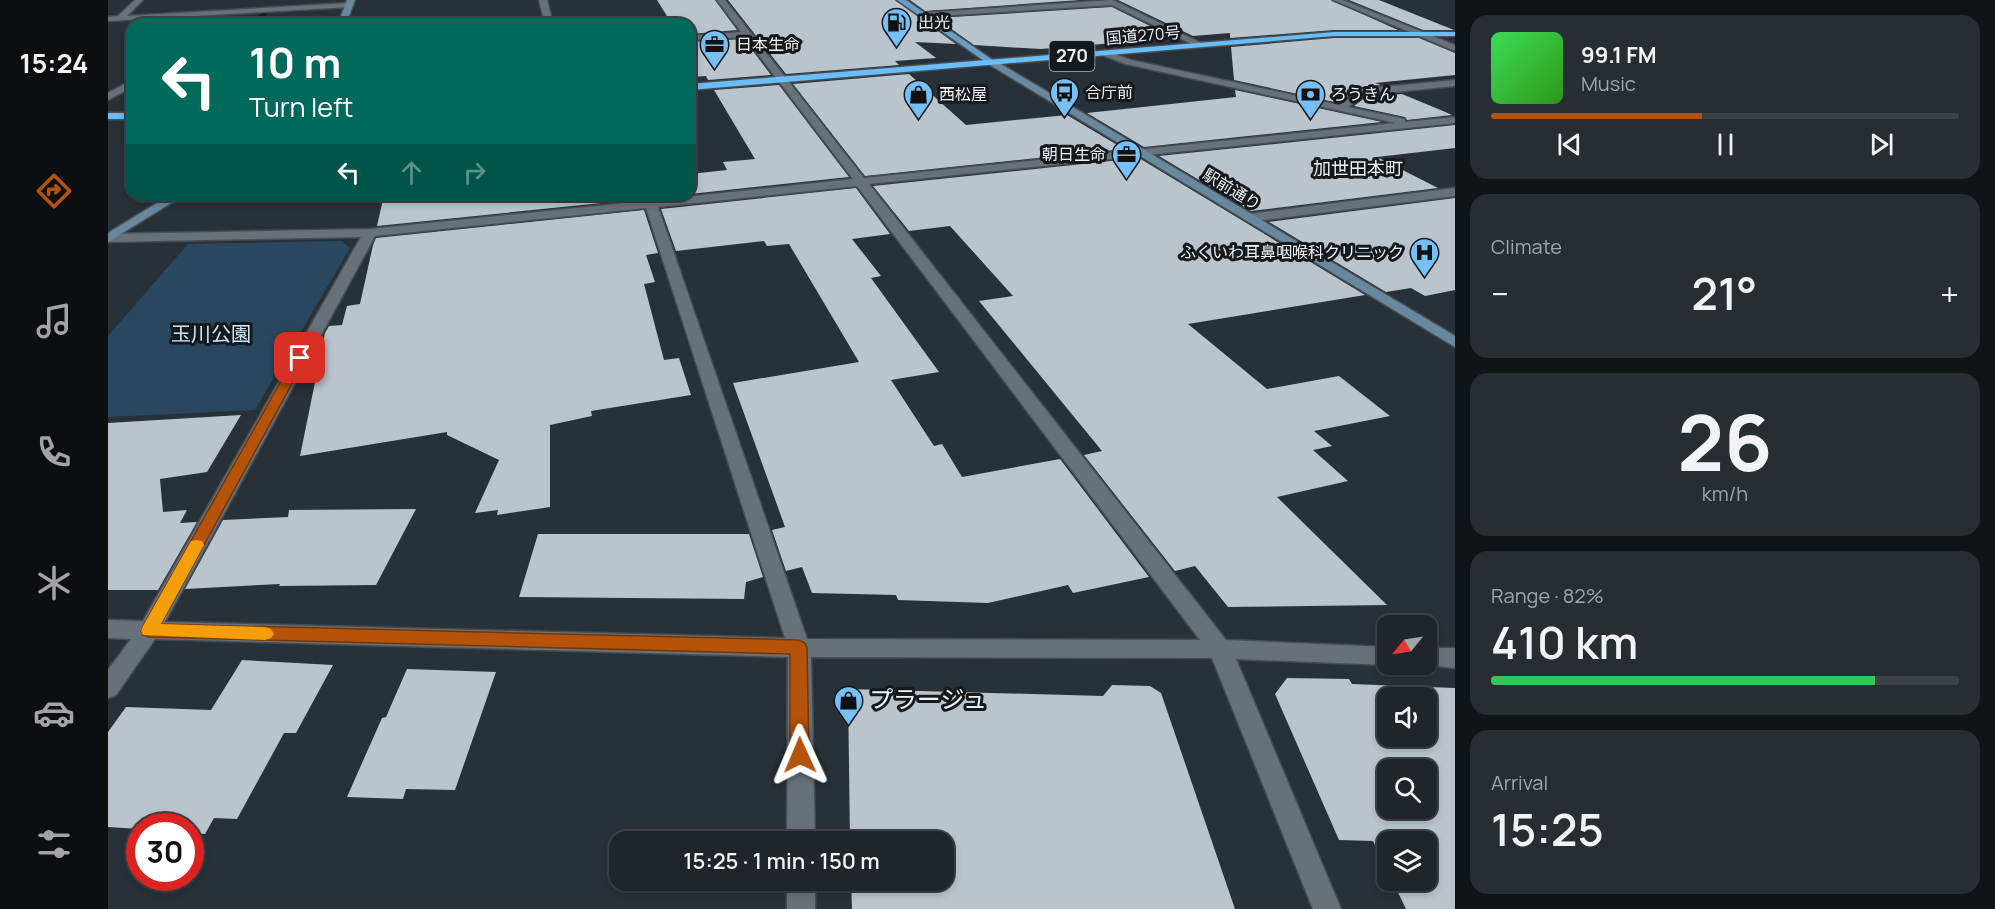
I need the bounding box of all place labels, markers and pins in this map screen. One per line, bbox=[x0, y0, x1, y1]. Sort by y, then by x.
fuel station icon: 出光 bbox=[881, 6, 913, 48]
place label: 出光 bbox=[918, 11, 950, 33]
office icon: 日本生命 bbox=[699, 28, 731, 70]
place label: 日本生命 bbox=[736, 33, 800, 55]
bus stop icon: 合庁前 bbox=[1048, 76, 1080, 118]
shop icon: 西松屋 bbox=[902, 78, 934, 120]
bank icon: ろうきん bbox=[1294, 78, 1326, 120]
place label: 合庁前 bbox=[1085, 81, 1133, 103]
place label: 西松屋 bbox=[939, 83, 987, 105]
place label: ろうきん bbox=[1331, 83, 1395, 105]
office icon: 朝日生命 bbox=[1111, 138, 1143, 180]
place label: 朝日生命 bbox=[1042, 143, 1106, 165]
hospital icon: ふくいわ耳鼻咽喉科クリニック bbox=[1409, 236, 1441, 278]
place label: ふくいわ耳鼻咽喉科クリニック bbox=[1180, 241, 1404, 263]
pin bbox=[274, 332, 325, 383]
place label: プラージュ bbox=[869, 682, 987, 715]
shop icon: プラージュ bbox=[832, 684, 864, 726]

